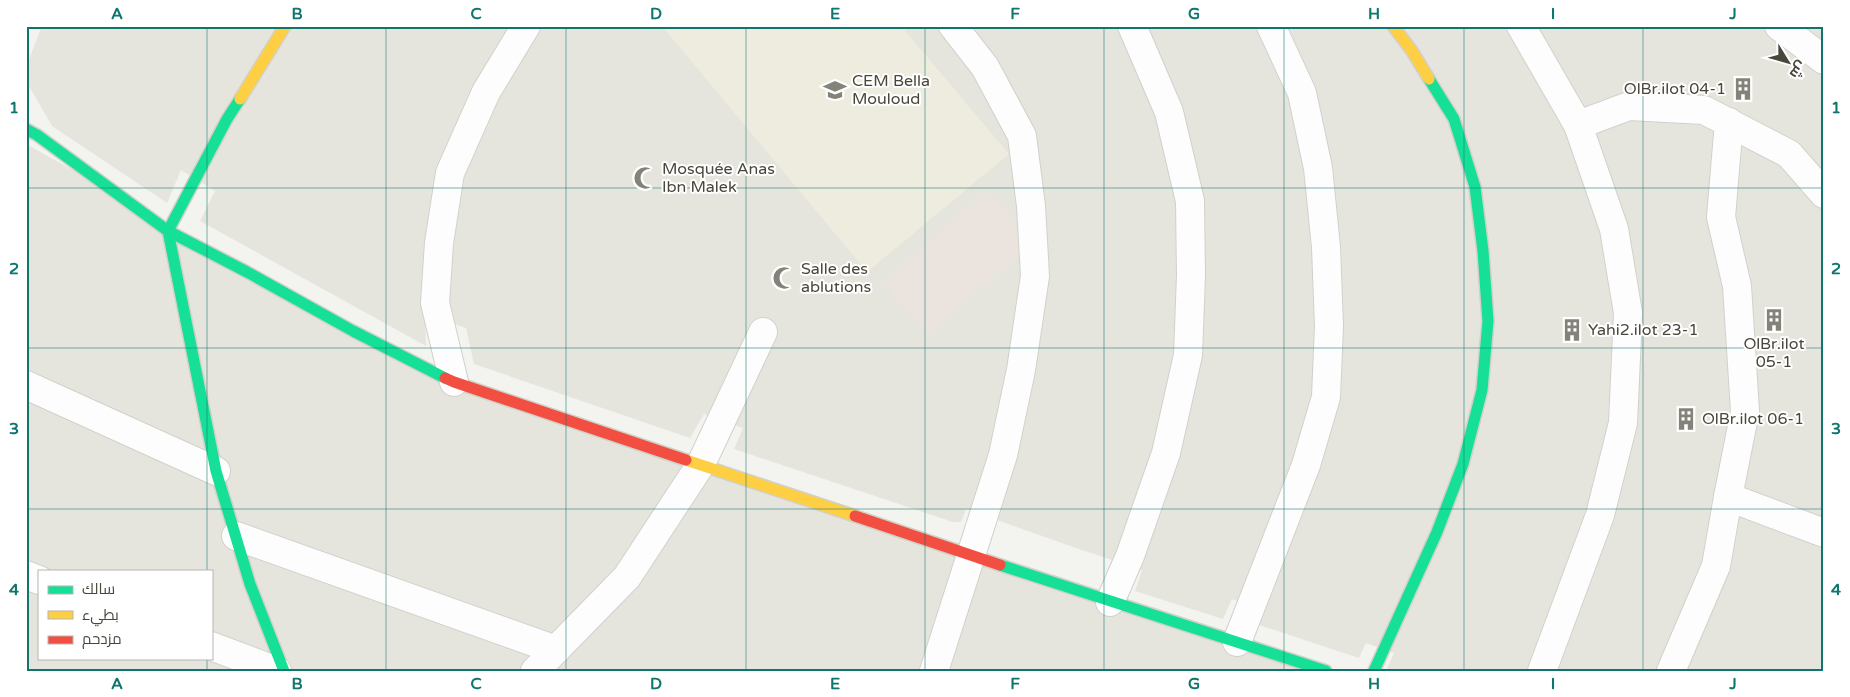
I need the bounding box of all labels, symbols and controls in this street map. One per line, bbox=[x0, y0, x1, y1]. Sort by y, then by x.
text: A bbox=[111, 4, 123, 24]
text: B bbox=[291, 4, 303, 24]
text: C bbox=[470, 4, 482, 24]
text: D bbox=[650, 4, 662, 24]
text: E bbox=[830, 4, 840, 24]
text: F bbox=[1010, 4, 1020, 24]
text: G bbox=[1188, 4, 1200, 24]
text: H bbox=[1368, 4, 1380, 24]
text: I bbox=[1551, 4, 1555, 24]
text: J bbox=[1728, 4, 1737, 24]
north arrow bbox=[1762, 38, 1812, 88]
text: ش bbox=[1786, 57, 1810, 82]
place label: CEM Bella Mouloud bbox=[852, 71, 930, 109]
building icon: OlBr.ilot 04-1 bbox=[1730, 76, 1756, 102]
school or university icon: CEM Bella Mouloud bbox=[822, 77, 848, 103]
place label: OlBr.ilot 04-1 bbox=[1624, 79, 1726, 99]
text: 1 bbox=[9, 98, 19, 118]
text: 1 bbox=[1831, 98, 1841, 118]
place label: Mosquée Anas Ibn Malek bbox=[662, 159, 775, 197]
mosque icon: Mosquée Anas Ibn Malek bbox=[632, 165, 658, 191]
text: 2 bbox=[9, 259, 19, 279]
place label: Salle des ablutions bbox=[801, 259, 871, 297]
text: 2 bbox=[1831, 259, 1841, 279]
mosque icon: Salle des ablutions bbox=[771, 265, 797, 291]
building icon: OlBr.ilot 05-1 bbox=[1761, 307, 1787, 333]
building icon: Yahi2.ilot 23-1 bbox=[1559, 317, 1585, 343]
place label: Yahi2.ilot 23-1 bbox=[1588, 320, 1698, 340]
place label: OlBr.ilot 05-1 bbox=[1743, 334, 1805, 372]
building icon: OlBr.ilot 06-1 bbox=[1673, 406, 1699, 432]
place label: OlBr.ilot 06-1 bbox=[1702, 409, 1804, 429]
text: 3 bbox=[9, 419, 19, 439]
text: 3 bbox=[1831, 419, 1841, 439]
legend bbox=[38, 570, 212, 660]
text: 4 bbox=[9, 580, 19, 600]
text: سالك bbox=[82, 580, 115, 598]
text: 4 bbox=[1831, 580, 1841, 600]
text: بطيء bbox=[82, 606, 119, 627]
text: مزدحم bbox=[82, 630, 122, 649]
text: A bbox=[111, 674, 123, 694]
text: B bbox=[291, 674, 303, 694]
text: C bbox=[470, 674, 482, 694]
text: D bbox=[650, 674, 662, 694]
text: E bbox=[830, 674, 840, 694]
text: F bbox=[1010, 674, 1020, 694]
text: G bbox=[1188, 674, 1200, 694]
text: H bbox=[1368, 674, 1380, 694]
text: I bbox=[1551, 674, 1555, 694]
text: J bbox=[1728, 674, 1737, 694]

